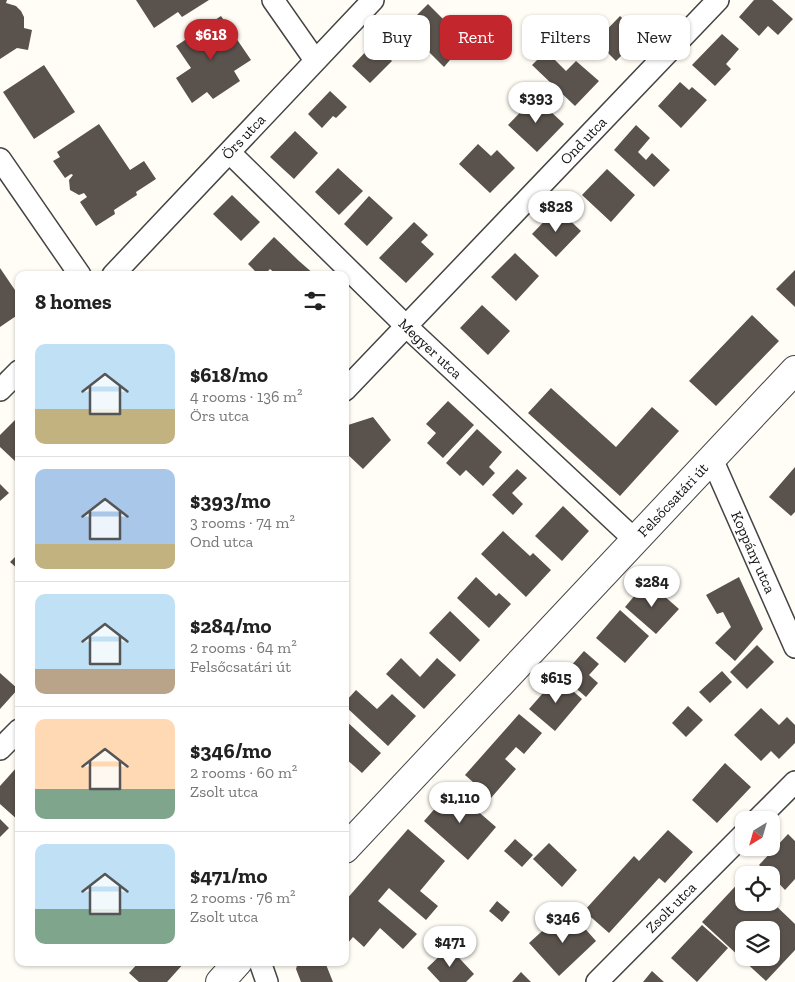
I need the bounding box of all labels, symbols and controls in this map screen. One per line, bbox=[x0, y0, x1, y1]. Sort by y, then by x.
chip: Buy bbox=[364, 15, 430, 60]
chip: Rent bbox=[440, 15, 512, 60]
chip: Filters bbox=[522, 15, 609, 60]
chip: New bbox=[619, 15, 690, 60]
pin: $618 bbox=[181, 18, 241, 61]
text: $618 bbox=[195, 25, 227, 44]
pin: $393 bbox=[506, 82, 566, 124]
text: $393 bbox=[519, 88, 553, 107]
street label: Örs utca bbox=[218, 111, 269, 163]
street label: Ond utca bbox=[556, 113, 610, 168]
pin: $828 bbox=[526, 190, 586, 233]
text: $828 bbox=[539, 197, 573, 216]
icon: filters bbox=[301, 287, 329, 315]
text: 8 homes bbox=[35, 289, 112, 314]
street label: Megyer utca bbox=[395, 315, 466, 383]
text: $618/mo bbox=[190, 362, 268, 387]
icon: home bbox=[75, 364, 135, 424]
text: 4 rooms · 136 m² bbox=[190, 387, 302, 406]
text: Örs utca bbox=[190, 406, 249, 425]
street label: Felsőcsatári út bbox=[634, 459, 712, 541]
text: $393/mo bbox=[190, 488, 271, 513]
icon: home bbox=[75, 489, 135, 549]
street label: Koppány utca bbox=[727, 508, 779, 596]
text: 3 rooms · 74 m² bbox=[190, 513, 295, 532]
text: Ond utca bbox=[190, 532, 253, 551]
pin: $284 bbox=[622, 566, 682, 608]
text: $284 bbox=[635, 572, 669, 591]
text: $284/mo bbox=[190, 613, 272, 638]
icon: home bbox=[75, 614, 135, 674]
text: 2 rooms · 64 m² bbox=[190, 638, 297, 657]
text: Felsőcsatári út bbox=[190, 657, 291, 676]
pin: $615 bbox=[526, 662, 586, 704]
text: $615 bbox=[540, 668, 572, 687]
text: $346/mo bbox=[190, 738, 271, 763]
icon: home bbox=[75, 739, 135, 799]
text: 2 rooms · 60 m² bbox=[190, 763, 297, 782]
text: Zsolt utca bbox=[190, 782, 258, 801]
pin: $1,110 bbox=[419, 782, 501, 824]
text: $1,110 bbox=[440, 788, 480, 807]
north arrow bbox=[735, 811, 780, 856]
map controls bbox=[735, 811, 780, 966]
text: $471/mo bbox=[190, 863, 267, 888]
icon: home bbox=[75, 864, 135, 924]
button: locate bbox=[735, 866, 780, 911]
street label: Zsolt utca bbox=[642, 878, 700, 937]
text: 2 rooms · 76 m² bbox=[190, 888, 296, 907]
pin: $346 bbox=[533, 902, 593, 944]
text: Zsolt utca bbox=[190, 907, 258, 926]
text: $346 bbox=[546, 908, 580, 927]
button: layers bbox=[735, 921, 780, 966]
pin: $471 bbox=[420, 926, 480, 968]
text: $471 bbox=[434, 932, 466, 951]

